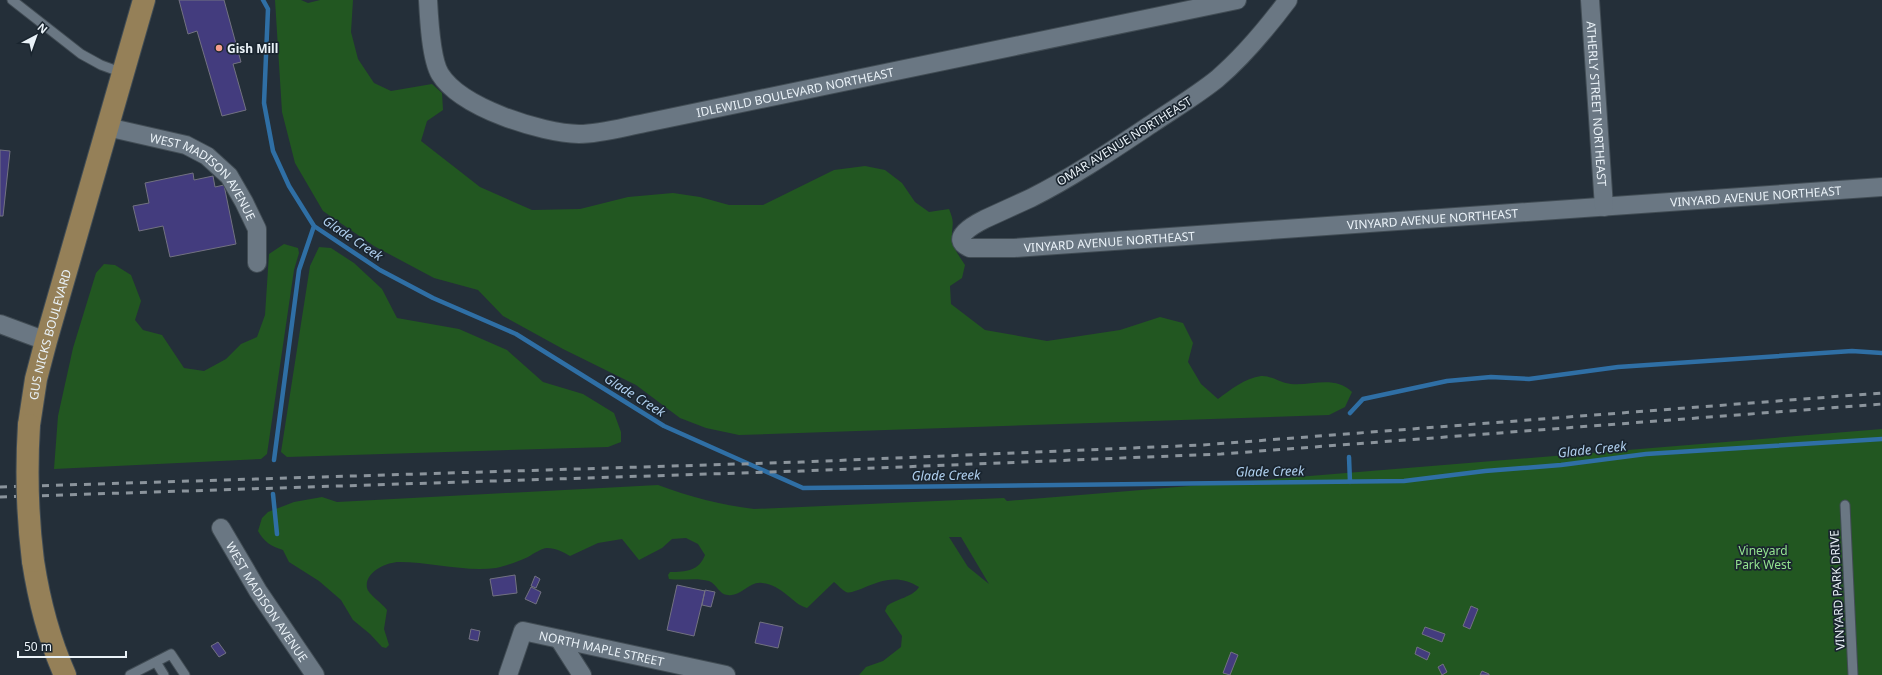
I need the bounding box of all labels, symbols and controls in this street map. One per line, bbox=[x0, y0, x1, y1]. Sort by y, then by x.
north arrow bbox=[16, 16, 56, 56]
text: N bbox=[35, 19, 51, 37]
street label: ATHERLY STREET NORTHEAST bbox=[1583, 21, 1611, 187]
place label: Gish Mill bbox=[227, 40, 278, 57]
marker: Gish Mill bbox=[214, 43, 224, 53]
street label: IDLEWILD BOULEVARD NORTHEAST bbox=[695, 63, 896, 121]
street label: OMAR AVENUE NORTHEAST bbox=[1053, 92, 1195, 190]
street label: WEST MADISON AVENUE bbox=[148, 129, 260, 223]
street label: VINYARD AVENUE NORTHEAST bbox=[1670, 181, 1842, 210]
street label: VINYARD AVENUE NORTHEAST bbox=[1346, 204, 1519, 233]
water label: Glade Creek bbox=[319, 211, 387, 265]
street label: VINYARD AVENUE NORTHEAST bbox=[1023, 227, 1196, 256]
street label: GUS NICKS BOULEVARD bbox=[24, 267, 75, 401]
water label: Glade Creek bbox=[601, 369, 669, 421]
water label: Glade Creek bbox=[1557, 436, 1628, 462]
water label: Glade Creek bbox=[1235, 461, 1305, 481]
water label: Glade Creek bbox=[911, 465, 981, 485]
street label: VINYARD PARK DRIVE bbox=[1825, 530, 1849, 650]
street label: WEST MADISON AVENUE bbox=[222, 539, 312, 665]
park label: Vineyard Park West bbox=[1735, 542, 1792, 573]
street label: NORTH MAPLE STREET bbox=[538, 626, 666, 670]
scale bar bbox=[18, 633, 126, 659]
text: 50 m bbox=[24, 638, 52, 655]

